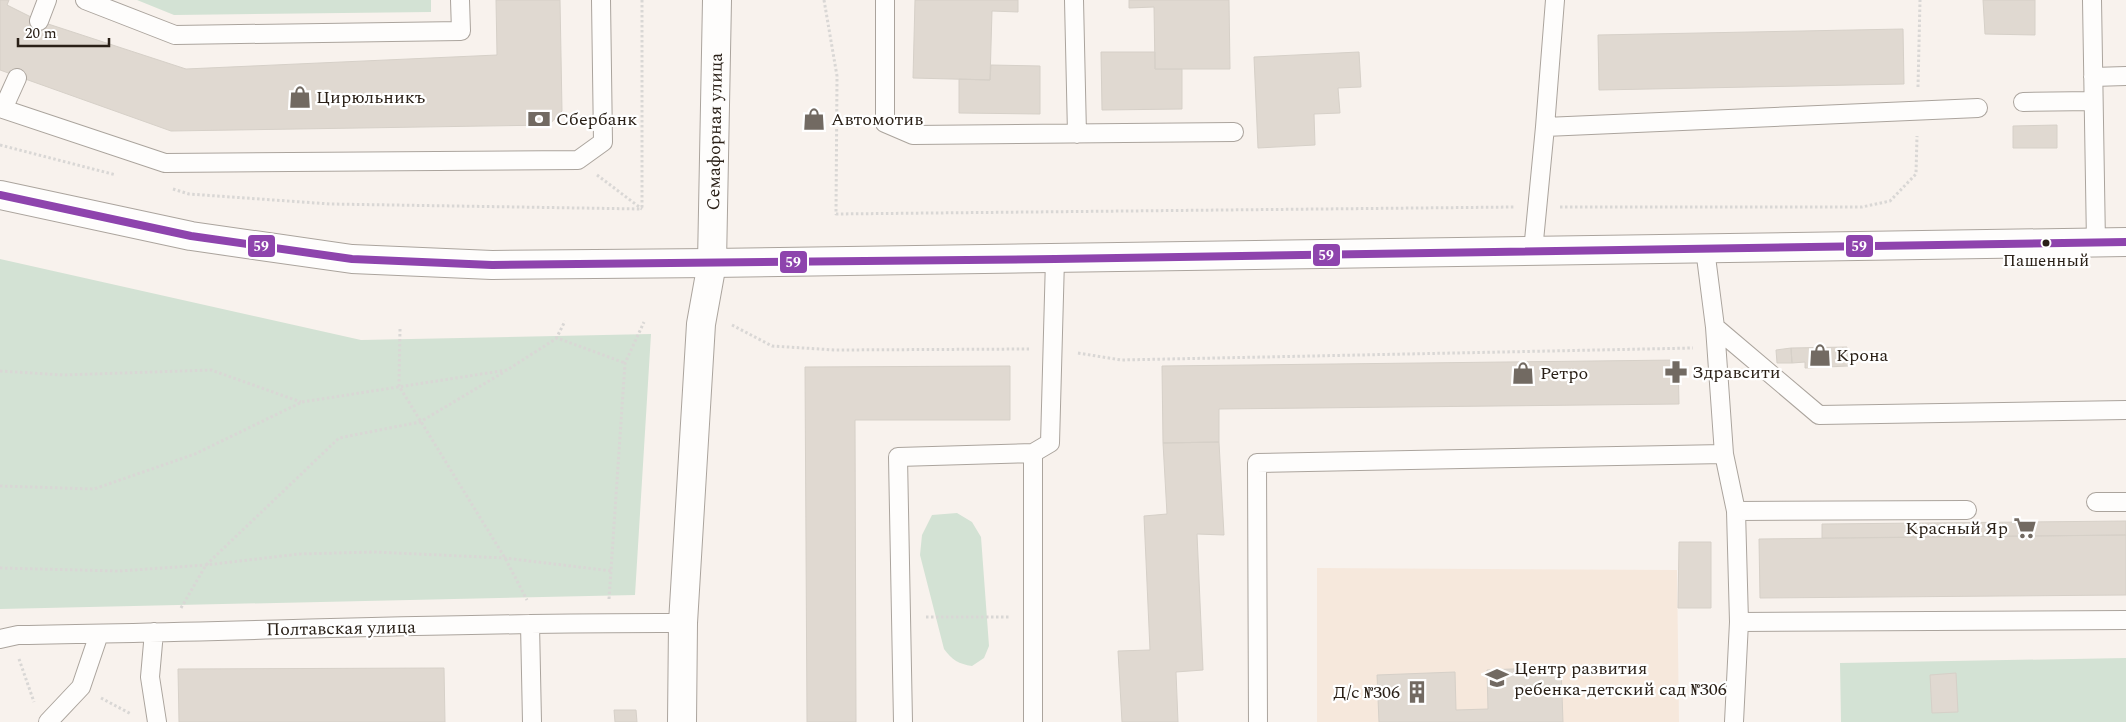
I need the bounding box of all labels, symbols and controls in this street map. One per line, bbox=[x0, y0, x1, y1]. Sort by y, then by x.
scale bar bbox=[18, 15, 109, 47]
text: 20 m bbox=[25, 22, 57, 45]
street label: Семафорная улица bbox=[700, 52, 730, 211]
shop icon: Цирюльникъ bbox=[287, 84, 313, 110]
place label: Цирюльникъ bbox=[316, 84, 425, 111]
bank icon: Сбербанк bbox=[526, 106, 552, 132]
place label: Сбербанк bbox=[556, 106, 637, 133]
shop icon: Автомотив bbox=[801, 106, 827, 132]
place label: Автомотив bbox=[831, 106, 923, 133]
line badge: 59 bbox=[247, 234, 276, 258]
line badge: 59 bbox=[1845, 234, 1874, 258]
text: 59 bbox=[253, 236, 269, 257]
text: 59 bbox=[1851, 236, 1867, 257]
marker: Пашенный bbox=[2041, 238, 2051, 248]
line badge: 59 bbox=[1312, 243, 1341, 267]
text: 59 bbox=[1318, 245, 1334, 266]
place label: Пашенный bbox=[2003, 248, 2089, 274]
line badge: 59 bbox=[779, 250, 808, 274]
text: 59 bbox=[785, 252, 801, 273]
shop icon: Крона bbox=[1807, 342, 1833, 368]
place label: Крона bbox=[1836, 342, 1889, 369]
pharmacy icon: Здравсити bbox=[1663, 359, 1689, 385]
place label: Здравсити bbox=[1692, 359, 1781, 386]
shop icon: Ретро bbox=[1510, 360, 1536, 386]
place label: Ретро bbox=[1540, 360, 1588, 387]
place label: Красный Яр bbox=[1905, 515, 2008, 542]
supermarket icon: Красный Яр bbox=[2012, 515, 2038, 541]
street label: Полтавская улица bbox=[266, 614, 416, 643]
place label: Центр развития ребенка-детский сад №306 bbox=[1514, 655, 1727, 703]
school or university icon: Центр развития ребенка-детский сад №306 bbox=[1484, 665, 1510, 691]
place label: Д/с №306 bbox=[1333, 679, 1400, 706]
building icon: Д/с №306 bbox=[1404, 679, 1430, 705]

